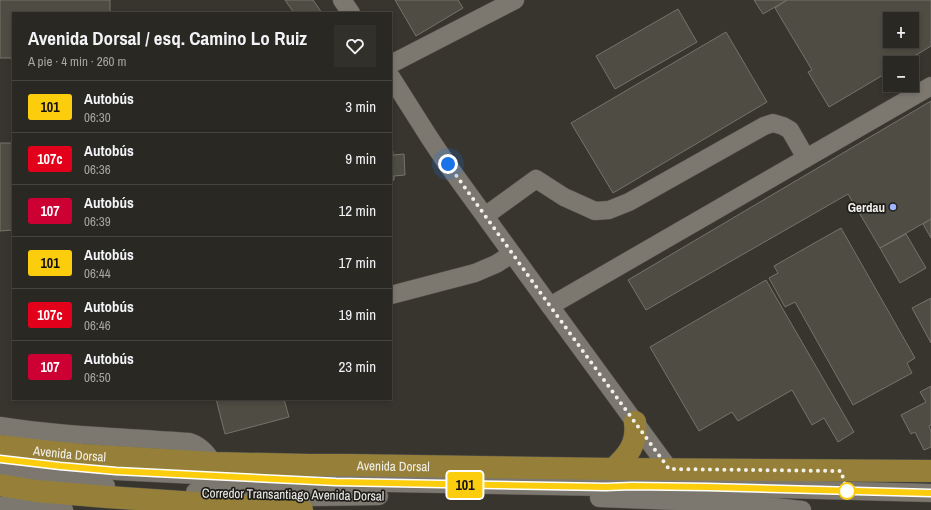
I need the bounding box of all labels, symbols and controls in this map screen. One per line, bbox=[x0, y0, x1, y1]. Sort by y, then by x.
map controls bbox=[883, 12, 919, 92]
button: + bbox=[883, 12, 919, 48]
text: Avenida Dorsal / esq. Camino Lo Ruiz bbox=[28, 25, 307, 51]
button: heart bbox=[334, 25, 376, 67]
text: A pie · 4 min · 260 m bbox=[28, 53, 126, 70]
button: − bbox=[883, 56, 919, 92]
text: Autobús bbox=[84, 88, 134, 109]
text: 3 min bbox=[345, 96, 376, 117]
text: 101 bbox=[40, 98, 60, 116]
text: 06:30 bbox=[84, 109, 111, 126]
text: Autobús bbox=[84, 140, 134, 161]
text: 9 min bbox=[345, 148, 376, 169]
text: 107c bbox=[37, 150, 63, 168]
your location bbox=[438, 154, 458, 174]
text: 06:36 bbox=[84, 161, 111, 178]
text: Autobús bbox=[84, 192, 134, 213]
place label: Gerdau bbox=[848, 199, 885, 216]
text: 12 min bbox=[338, 200, 376, 221]
text: 107 bbox=[40, 202, 60, 220]
marker: Gerdau bbox=[888, 202, 898, 212]
text: 06:39 bbox=[84, 213, 111, 230]
text: Autobús bbox=[84, 244, 134, 265]
text: 17 min bbox=[338, 252, 376, 273]
text: 101 bbox=[40, 254, 60, 272]
text: 06:44 bbox=[84, 265, 111, 282]
text: Autobús bbox=[84, 296, 134, 317]
text: 19 min bbox=[338, 304, 376, 325]
text: 107c bbox=[37, 306, 63, 324]
text: 06:46 bbox=[84, 317, 111, 334]
text: Autobús bbox=[84, 348, 134, 369]
text: 23 min bbox=[338, 356, 376, 377]
text: 107 bbox=[40, 358, 60, 376]
text: 06:50 bbox=[84, 369, 111, 386]
street label: Avenida Dorsal bbox=[31, 442, 106, 465]
street label: Avenida Dorsal bbox=[356, 457, 430, 475]
line badge: 101 bbox=[442, 472, 488, 498]
text: 101 bbox=[455, 476, 475, 494]
unlabelled marker bbox=[838, 482, 856, 500]
street label: Corredor Transantiago Avenida Dorsal bbox=[202, 484, 384, 505]

